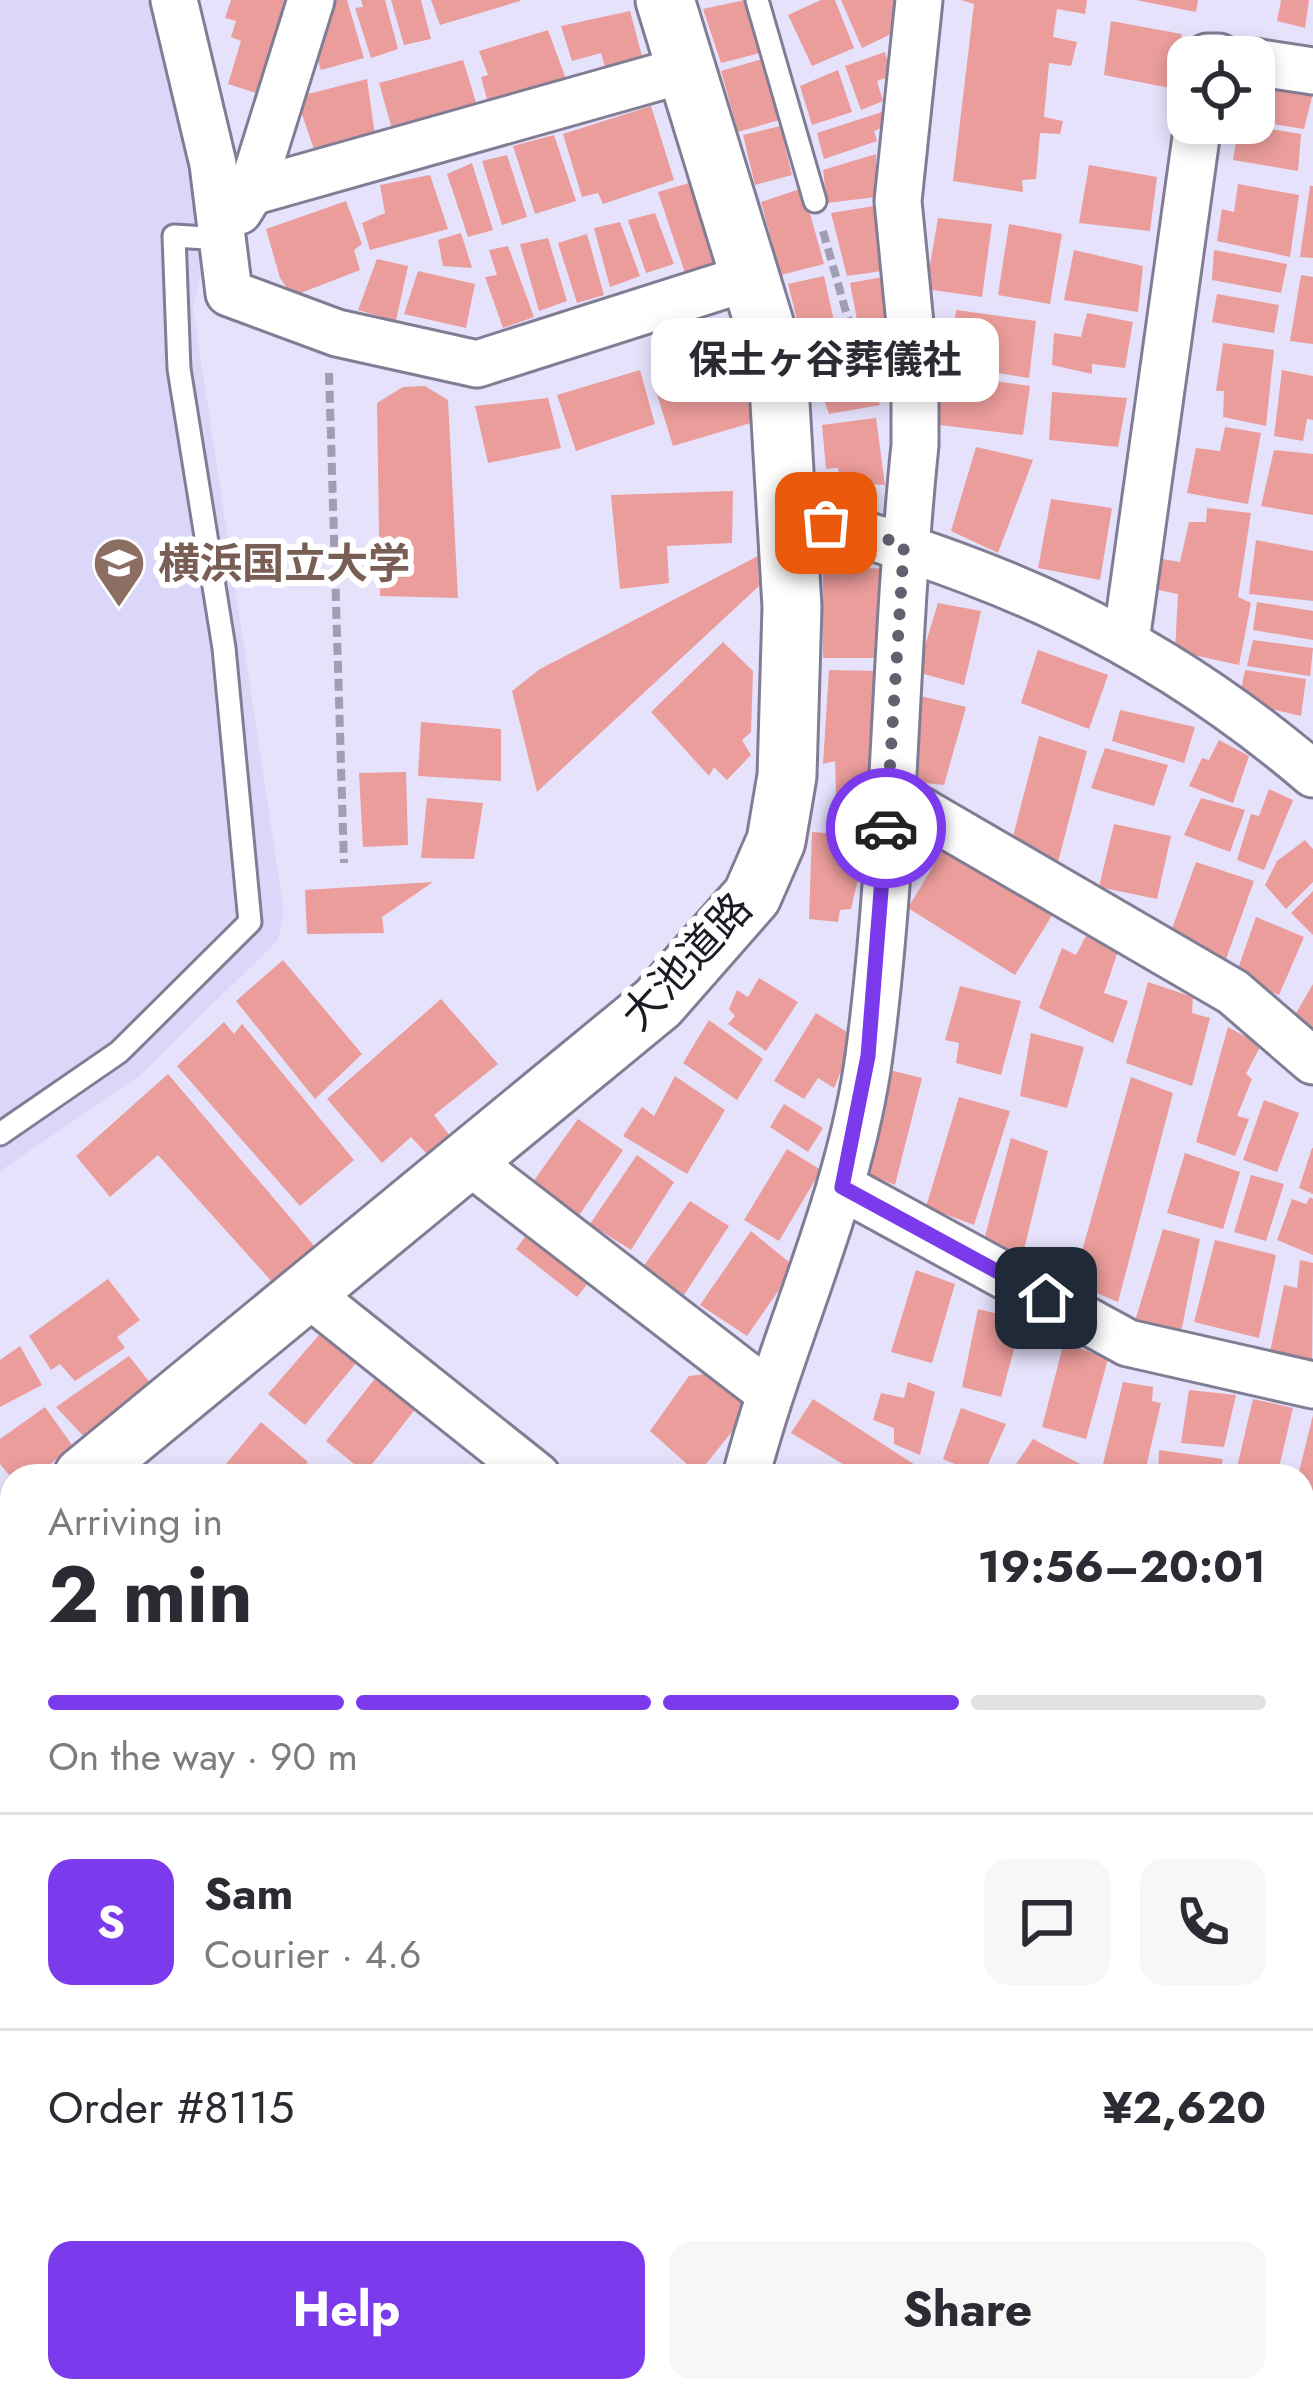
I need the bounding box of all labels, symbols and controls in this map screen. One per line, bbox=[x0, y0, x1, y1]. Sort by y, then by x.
map controls bbox=[1167, 36, 1275, 144]
button: locate bbox=[1167, 36, 1275, 144]
callout: 保土ヶ谷葬儀社 bbox=[652, 319, 1000, 403]
text: 保土ヶ谷葬儀社 bbox=[688, 331, 962, 388]
pin bbox=[775, 472, 877, 574]
icon: bag bbox=[793, 490, 859, 556]
place label: 横浜国立大学 bbox=[158, 533, 410, 594]
school or university icon: 横浜国立大学 bbox=[91, 535, 147, 609]
courier bbox=[826, 768, 946, 888]
icon: car bbox=[853, 795, 919, 861]
street label: 大池道路 bbox=[607, 879, 766, 1044]
pin bbox=[995, 1247, 1097, 1349]
icon: home bbox=[1013, 1265, 1079, 1331]
text: Arriving in bbox=[48, 1493, 223, 1550]
text: 19:56–20:01 bbox=[978, 1534, 1266, 1599]
text: 2 min bbox=[48, 1539, 253, 1651]
text: On the way · 90 m bbox=[48, 1728, 358, 1785]
button: chat bbox=[984, 1859, 1110, 1985]
button: phone bbox=[1140, 1859, 1266, 1985]
text: Sam bbox=[204, 1861, 293, 1926]
text: S bbox=[97, 1889, 125, 1954]
text: Courier · 4.6 bbox=[204, 1926, 421, 1983]
text: Order #8115 bbox=[48, 2075, 294, 2140]
text: ¥2,620 bbox=[1102, 2075, 1266, 2140]
button: Help bbox=[48, 2241, 645, 2379]
button: Share bbox=[669, 2241, 1266, 2379]

